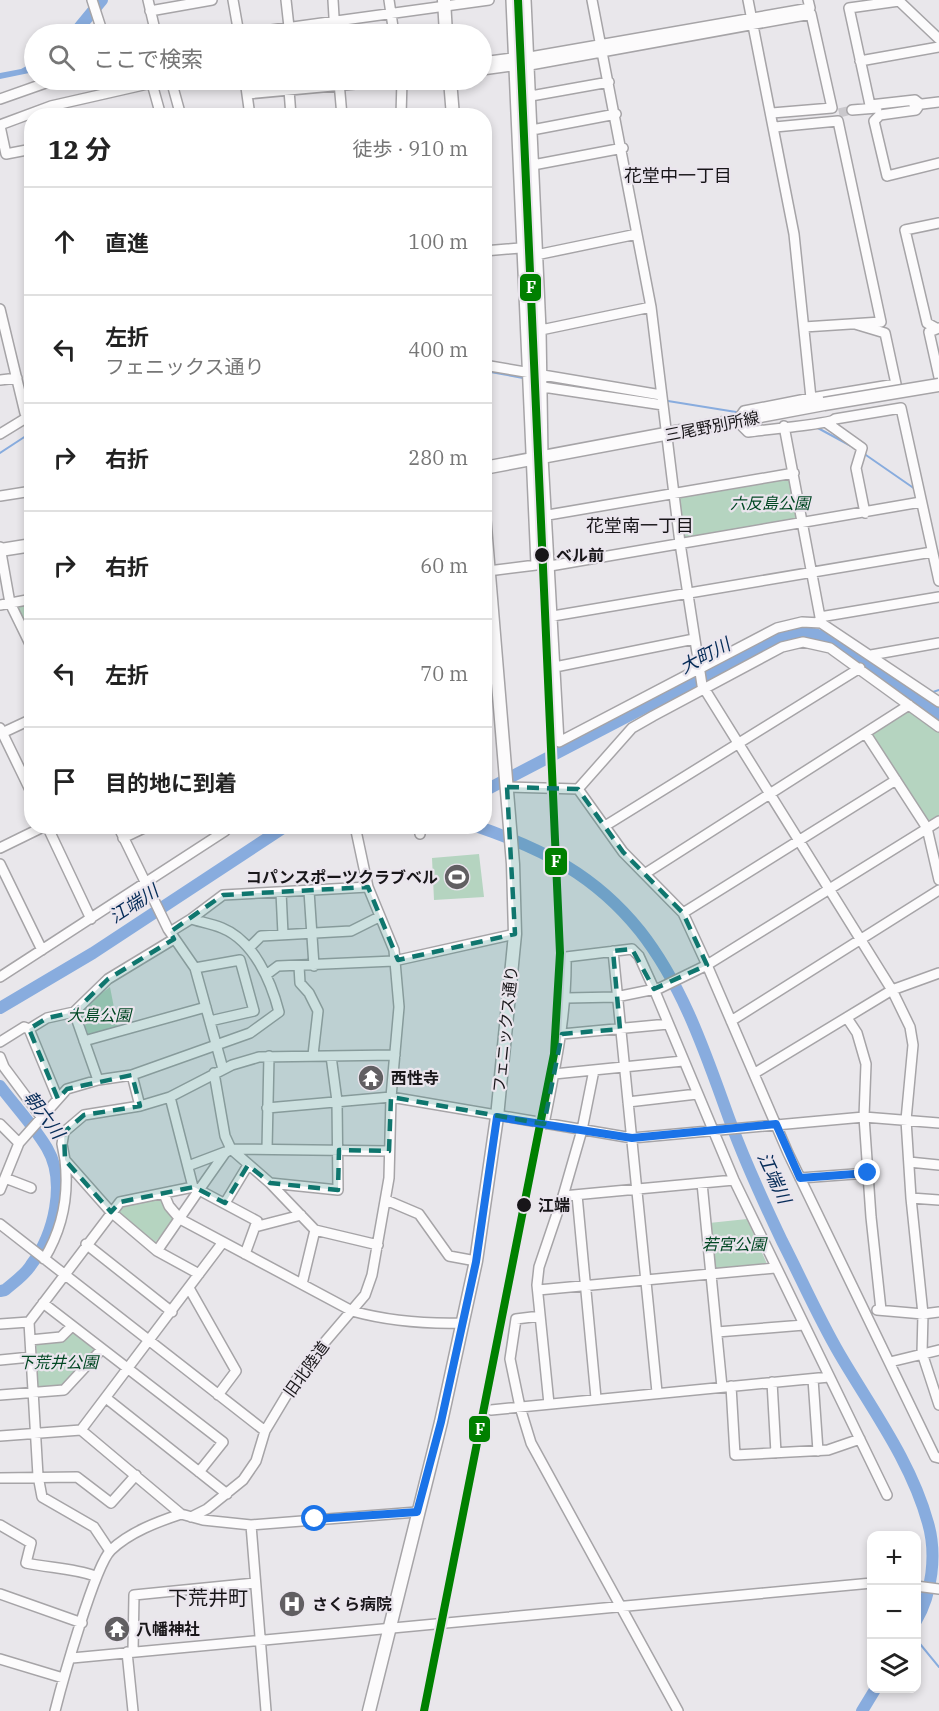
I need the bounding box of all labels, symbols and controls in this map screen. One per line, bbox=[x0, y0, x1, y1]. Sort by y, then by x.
search box bbox=[24, 24, 492, 90]
icon: search bbox=[45, 41, 78, 74]
text: ここで検索 bbox=[93, 44, 203, 73]
text: 12 分 bbox=[48, 132, 111, 166]
text: 徒歩 · 910 m bbox=[353, 135, 468, 162]
district label: 花堂中一丁目 bbox=[624, 164, 732, 187]
icon: ahead bbox=[48, 225, 81, 258]
text: 直進 bbox=[105, 228, 149, 257]
text: 100 m bbox=[408, 228, 468, 255]
line badge: F bbox=[519, 273, 542, 302]
text: F bbox=[526, 277, 536, 297]
text: 左折 bbox=[105, 322, 149, 351]
icon: left bbox=[48, 333, 81, 366]
text: 400 m bbox=[408, 336, 468, 363]
text: フェニックス通り bbox=[105, 353, 264, 380]
street label: 三尾野別所線 bbox=[663, 407, 761, 445]
icon: right bbox=[48, 441, 81, 474]
text: 右折 bbox=[105, 444, 149, 473]
text: 280 m bbox=[408, 444, 468, 471]
park label: 六反島公園 bbox=[730, 493, 812, 513]
district label: 花堂南一丁目 bbox=[586, 514, 694, 537]
place label: ベル前 bbox=[556, 545, 604, 565]
marker: ベル前 bbox=[533, 546, 551, 564]
icon: right bbox=[48, 549, 81, 582]
text: 右折 bbox=[105, 552, 149, 581]
text: 60 m bbox=[420, 552, 468, 579]
water label: 大町川 bbox=[676, 632, 736, 678]
icon: left bbox=[48, 657, 81, 690]
text: 左折 bbox=[105, 660, 149, 689]
text: 70 m bbox=[420, 660, 468, 687]
icon: arrive bbox=[48, 765, 81, 798]
text: 目的地に到着 bbox=[105, 768, 237, 797]
line badge: F bbox=[544, 847, 568, 876]
text: F bbox=[551, 851, 561, 871]
sports icon: コパンスポーツクラブベル bbox=[442, 862, 472, 892]
place label: コパンスポーツクラブベル bbox=[246, 867, 438, 887]
water label: 江端川 bbox=[105, 878, 164, 928]
street label: フェニックス通り bbox=[488, 965, 522, 1093]
park label: 大島公園 bbox=[67, 1005, 133, 1025]
temple icon: 西性寺 bbox=[356, 1063, 386, 1093]
place label: 西性寺 bbox=[391, 1068, 439, 1088]
water label: 朝六川 bbox=[19, 1086, 71, 1145]
water label: 江端川 bbox=[753, 1148, 797, 1209]
route end bbox=[854, 1159, 880, 1185]
place label: 江端 bbox=[538, 1195, 570, 1215]
marker: 江端 bbox=[515, 1196, 533, 1214]
park label: 若宮公園 bbox=[702, 1234, 768, 1254]
street label: 旧北陸道 bbox=[279, 1337, 333, 1401]
park label: 下荒井公園 bbox=[18, 1352, 100, 1372]
line badge: F bbox=[468, 1415, 491, 1443]
text: F bbox=[475, 1419, 485, 1439]
route start bbox=[301, 1505, 327, 1531]
map controls bbox=[867, 1531, 921, 1693]
button: + bbox=[867, 1531, 921, 1585]
district label: 下荒井町 bbox=[168, 1584, 248, 1611]
button: − bbox=[867, 1585, 921, 1639]
hospital icon: さくら病院 bbox=[277, 1589, 307, 1619]
place label: さくら病院 bbox=[312, 1594, 392, 1614]
temple icon: 八幡神社 bbox=[102, 1614, 132, 1644]
place label: 八幡神社 bbox=[136, 1619, 200, 1639]
button: layers bbox=[867, 1639, 921, 1693]

